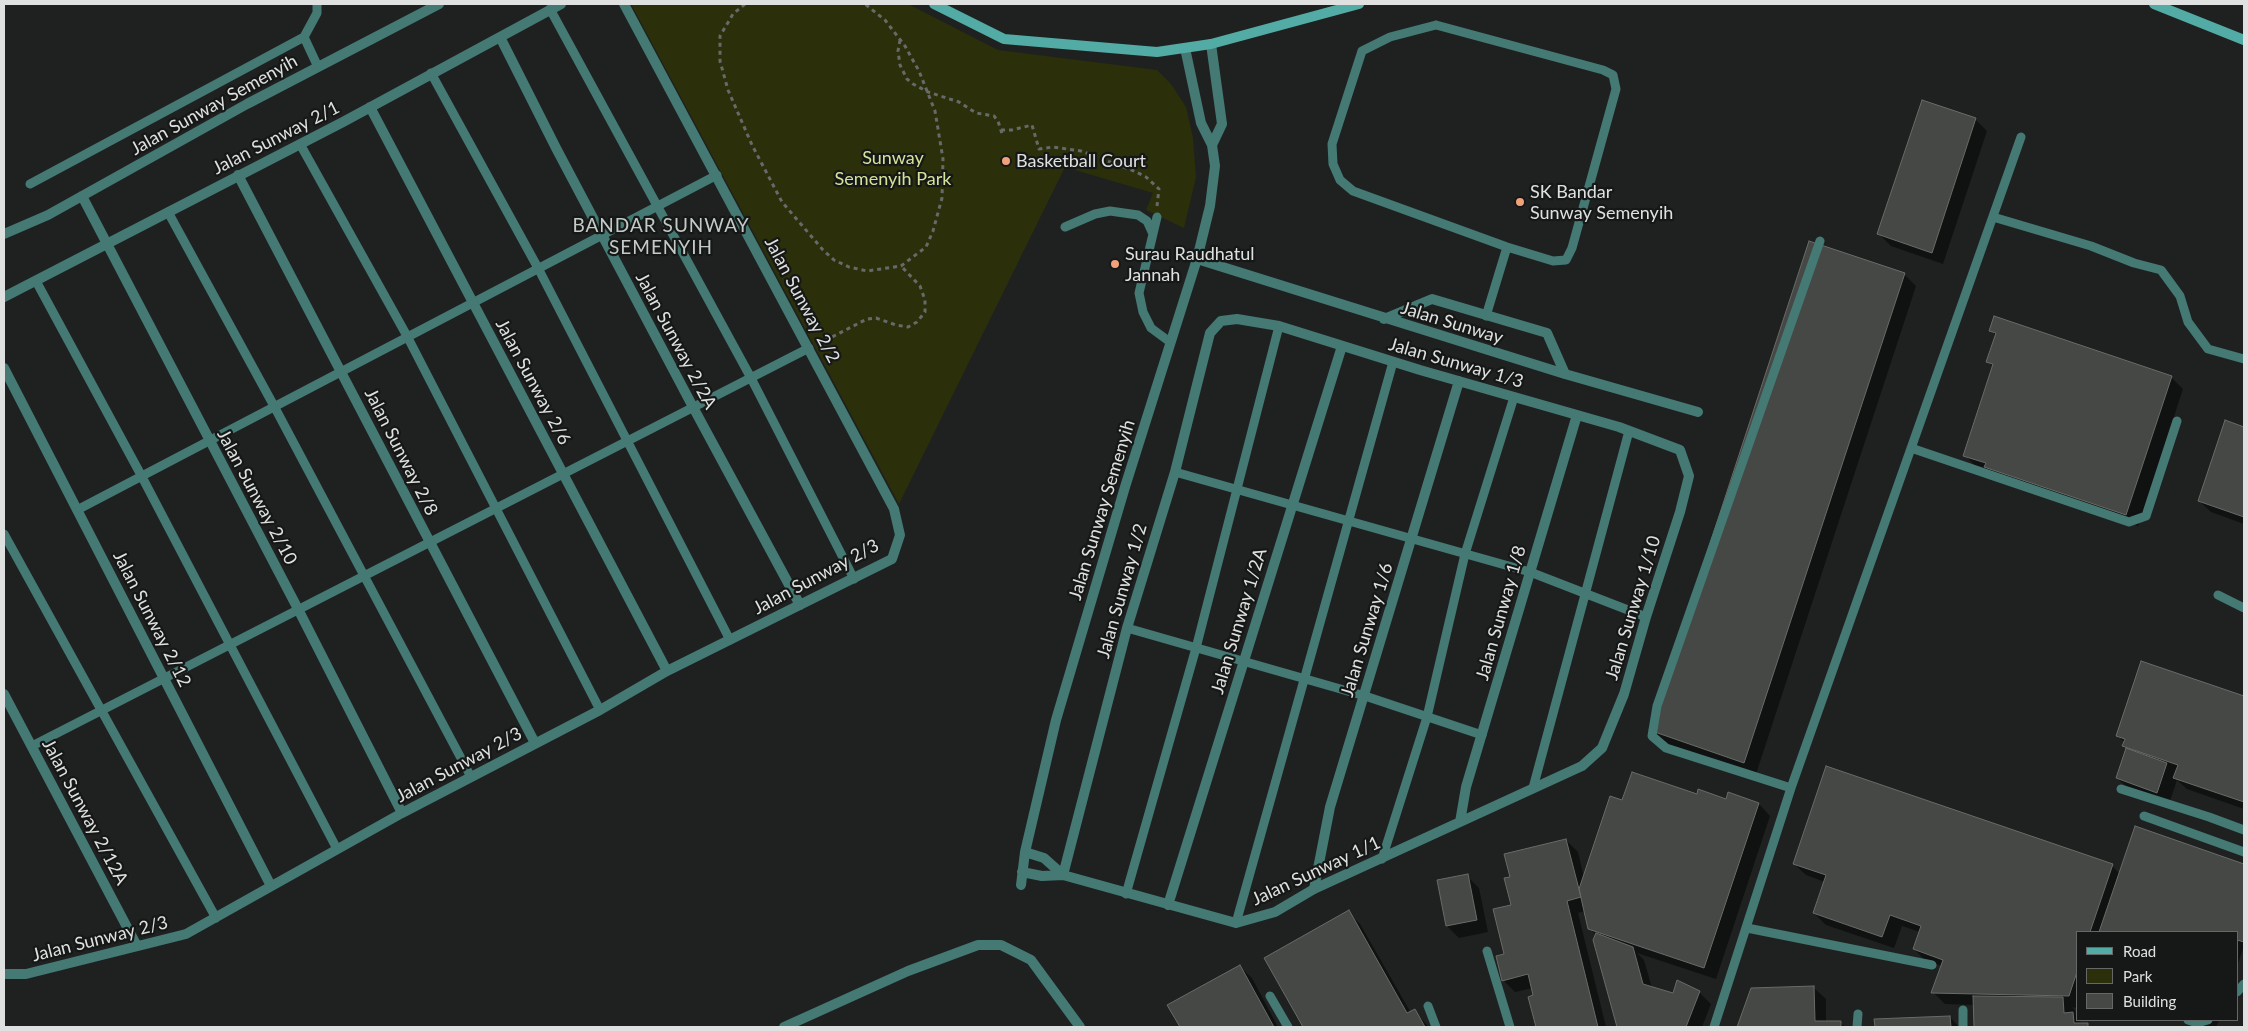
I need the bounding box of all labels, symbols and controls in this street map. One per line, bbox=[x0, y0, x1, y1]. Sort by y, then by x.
street label: Jalan Sunway Semenyih bbox=[127, 50, 301, 160]
street label: Jalan Sunway 2/1 bbox=[209, 97, 343, 179]
park label: Sunway Semenyih Park bbox=[835, 147, 951, 190]
place label: Basketball Court bbox=[1016, 150, 1146, 172]
marker: Basketball Court bbox=[1000, 155, 1012, 167]
place label: SK Bandar Sunway Semenyih bbox=[1530, 181, 1673, 223]
marker: SK Bandar Sunway Semenyih bbox=[1514, 196, 1526, 208]
district label: BANDAR SUNWAY SEMENYIH bbox=[571, 215, 751, 259]
street label: Jalan Sunway 2/2 bbox=[760, 233, 844, 367]
place label: Surau Raudhatul Jannah bbox=[1125, 243, 1254, 286]
marker: Surau Raudhatul Jannah bbox=[1109, 258, 1121, 270]
street label: Jalan Sunway 2/2A bbox=[631, 269, 721, 413]
street label: Jalan Sunway bbox=[1398, 297, 1506, 349]
street label: Jalan Sunway 2/6 bbox=[491, 315, 575, 449]
street label: Jalan Sunway 1/3 bbox=[1386, 333, 1526, 393]
street label: Jalan Sunway 2/8 bbox=[360, 385, 442, 519]
street label: Jalan Sunway Semenyih bbox=[1064, 417, 1140, 603]
street label: Jalan Sunway 2/10 bbox=[212, 426, 302, 568]
street label: Jalan Sunway 1/2 bbox=[1092, 521, 1152, 661]
street label: Jalan Sunway 1/10 bbox=[1601, 533, 1665, 683]
street label: Jalan Sunway 2/3 bbox=[749, 535, 883, 619]
street label: Jalan Sunway 1/8 bbox=[1471, 543, 1531, 683]
street label: Jalan Sunway 1/2A bbox=[1207, 545, 1271, 697]
street label: Jalan Sunway 2/12 bbox=[108, 547, 196, 691]
street label: Jalan Sunway 1/6 bbox=[1336, 560, 1398, 700]
street label: Jalan Sunway 2/3 bbox=[392, 723, 526, 807]
street label: Jalan Sunway 2/12A bbox=[37, 735, 133, 889]
street label: Jalan Sunway 1/1 bbox=[1248, 832, 1384, 910]
street label: Jalan Sunway 2/3 bbox=[30, 912, 170, 966]
legend bbox=[2076, 931, 2238, 1021]
text: Road bbox=[2123, 942, 2156, 960]
text: Park bbox=[2123, 967, 2152, 985]
text: Building bbox=[2123, 992, 2176, 1010]

